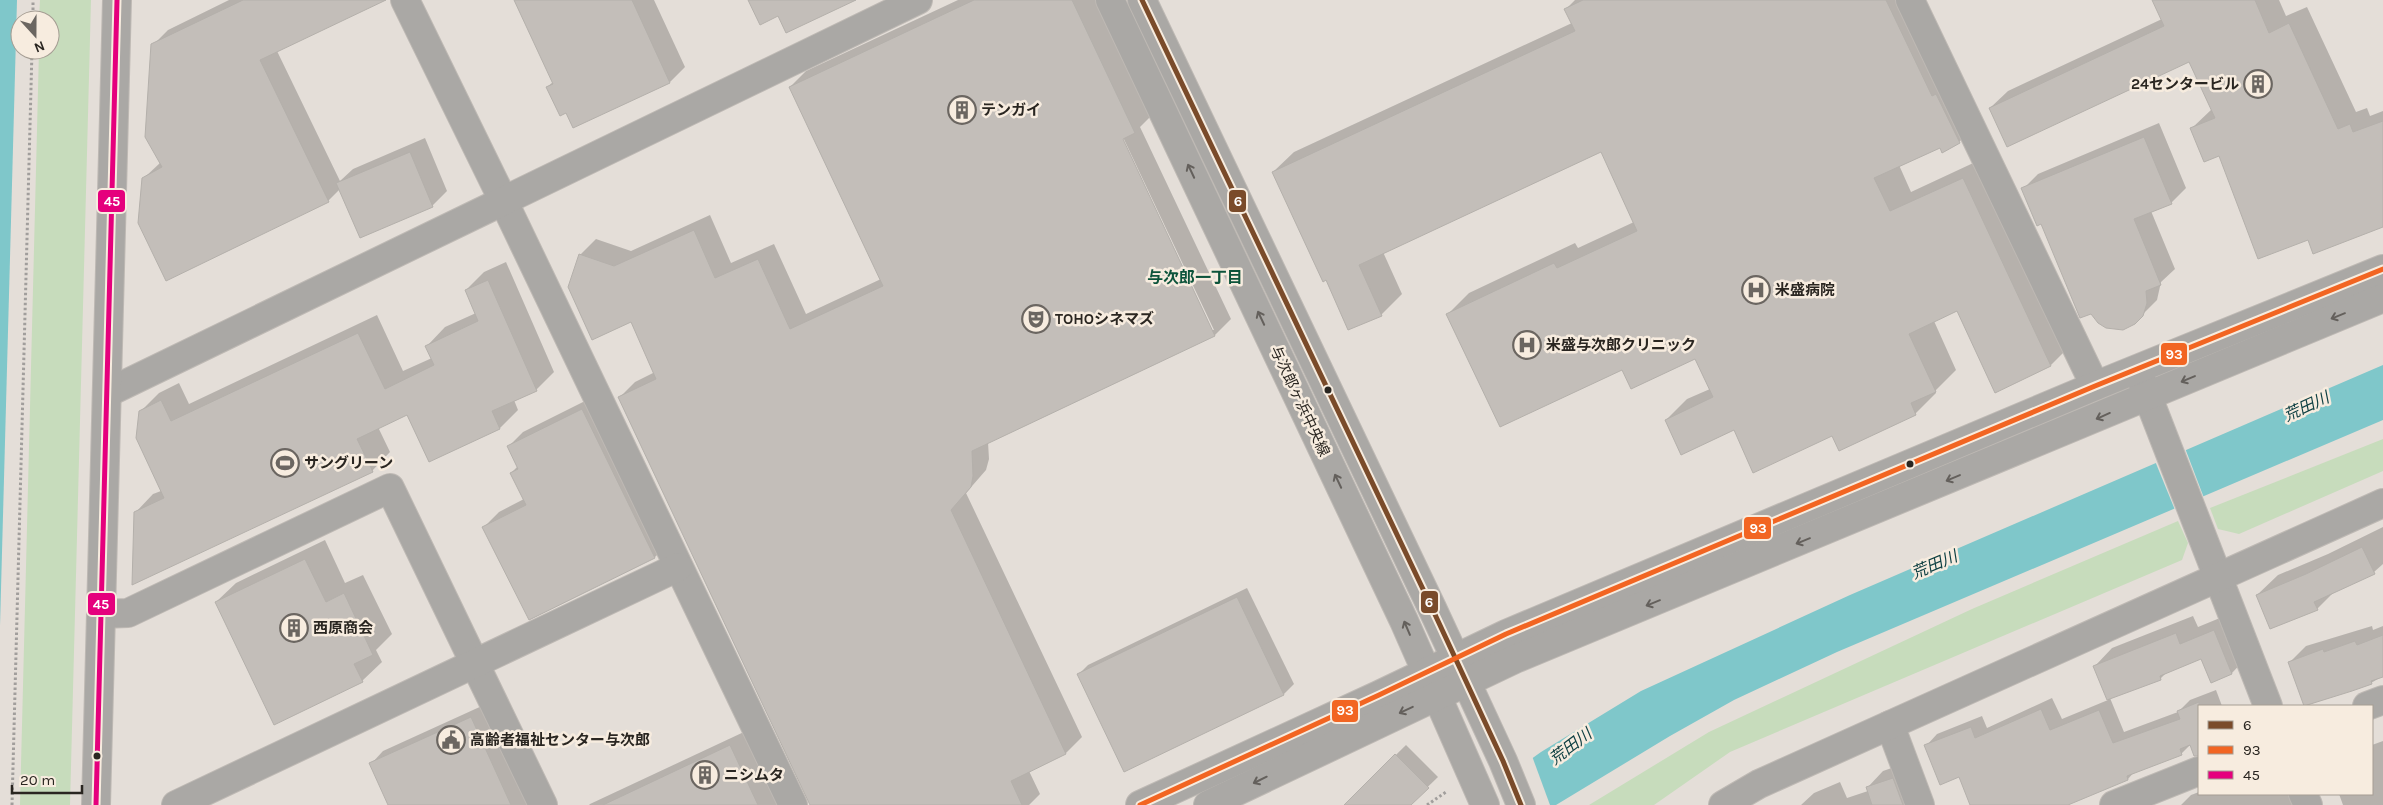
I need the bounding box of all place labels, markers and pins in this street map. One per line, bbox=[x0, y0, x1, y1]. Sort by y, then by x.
building icon: 24センタービル bbox=[2243, 69, 2273, 99]
place label: 24センタービル bbox=[2131, 75, 2239, 93]
building icon: テンガイ bbox=[947, 95, 977, 125]
place label: テンガイ bbox=[981, 101, 1041, 119]
hospital icon: 米盛病院 bbox=[1741, 275, 1771, 305]
place label: 米盛病院 bbox=[1775, 281, 1835, 299]
theatre icon: TOHOシネマズ bbox=[1021, 304, 1051, 334]
place label: TOHOシネマズ bbox=[1055, 310, 1154, 328]
hospital icon: 米盛与次郎クリニック bbox=[1512, 330, 1542, 360]
place label: 米盛与次郎クリニック bbox=[1546, 336, 1696, 354]
unlabelled marker bbox=[1323, 385, 1333, 395]
sports icon: サングリーン bbox=[270, 448, 300, 478]
place label: サングリーン bbox=[304, 454, 393, 472]
unlabelled marker bbox=[1905, 459, 1915, 469]
building icon: 西原商会 bbox=[279, 613, 309, 643]
place label: 西原商会 bbox=[313, 619, 373, 637]
public building icon: 高齢者福祉センター与次郎 bbox=[436, 725, 466, 755]
place label: 高齢者福祉センター与次郎 bbox=[470, 731, 650, 749]
unlabelled marker bbox=[92, 751, 102, 761]
building icon: ニシムタ bbox=[690, 760, 720, 790]
place label: ニシムタ bbox=[724, 766, 784, 784]

